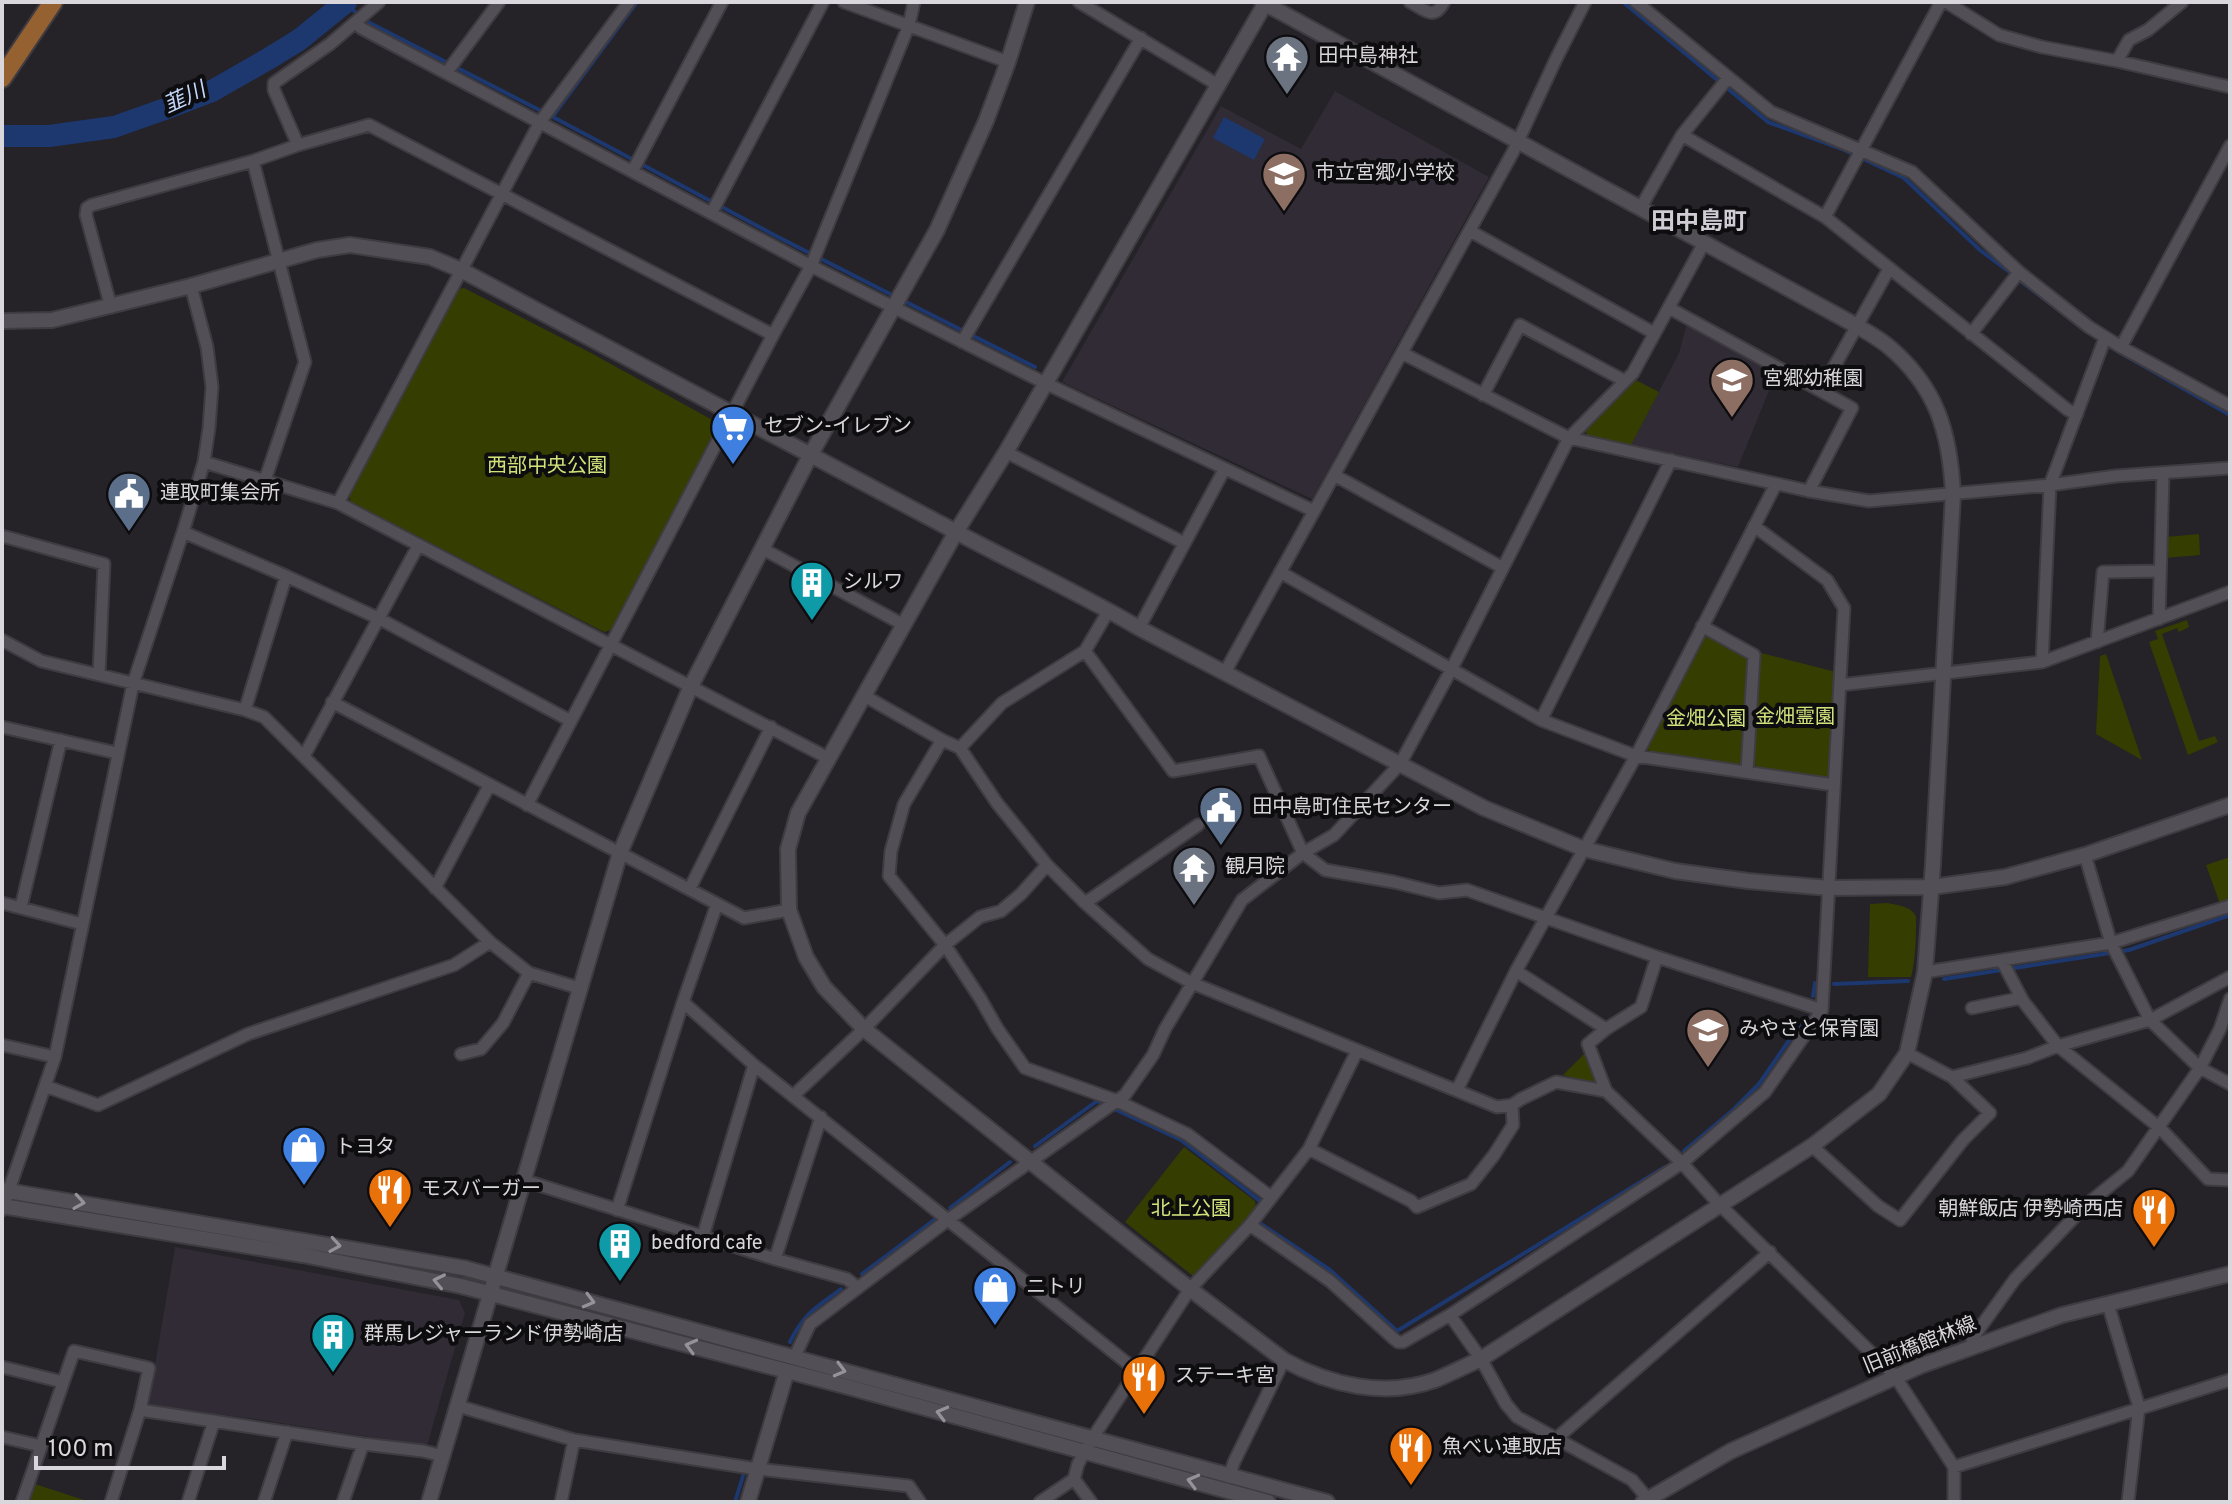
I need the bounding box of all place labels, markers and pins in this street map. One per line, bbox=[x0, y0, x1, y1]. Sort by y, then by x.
temple icon: 田中島神社 bbox=[1263, 33, 1311, 96]
place label: 田中島神社 bbox=[1318, 44, 1418, 70]
school or university icon: 市立宮郷小学校 bbox=[1260, 150, 1308, 213]
place label: 市立宮郷小学校 bbox=[1315, 161, 1455, 187]
school or university icon: 宮郷幼稚園 bbox=[1708, 356, 1756, 419]
place label: 宮郷幼稚園 bbox=[1763, 367, 1863, 393]
supermarket icon: セブン-イレブン bbox=[709, 403, 757, 466]
place label: セブン-イレブン bbox=[764, 414, 912, 440]
public building icon: 連取町集会所 bbox=[105, 470, 153, 533]
place label: 連取町集会所 bbox=[160, 481, 280, 507]
building icon: シルワ bbox=[788, 559, 836, 622]
place label: シルワ bbox=[843, 570, 903, 596]
public building icon: 田中島町住民センター bbox=[1197, 784, 1245, 847]
place label: 田中島町住民センター bbox=[1252, 795, 1452, 821]
temple icon: 観月院 bbox=[1170, 844, 1218, 907]
place label: 観月院 bbox=[1225, 855, 1285, 881]
school or university icon: みやさと保育園 bbox=[1684, 1006, 1732, 1069]
place label: みやさと保育園 bbox=[1739, 1017, 1879, 1043]
shop icon: トヨタ bbox=[280, 1124, 328, 1187]
place label: トヨタ bbox=[335, 1135, 395, 1161]
restaurant icon: モスバーガー bbox=[366, 1166, 414, 1229]
place label: モスバーガー bbox=[421, 1177, 541, 1203]
restaurant icon: 朝鮮飯店 伊勢崎西店 bbox=[2130, 1186, 2178, 1249]
place label: 朝鮮飯店 伊勢崎西店 bbox=[1938, 1197, 2123, 1223]
building icon: bedford cafe bbox=[596, 1220, 644, 1283]
place label: bedford cafe bbox=[651, 1231, 763, 1257]
shop icon: ニトリ bbox=[971, 1264, 1019, 1327]
place label: ニトリ bbox=[1026, 1275, 1086, 1301]
building icon: 群馬レジャーランド伊勢崎店 bbox=[309, 1311, 357, 1374]
place label: 群馬レジャーランド伊勢崎店 bbox=[364, 1322, 623, 1348]
restaurant icon: ステーキ宮 bbox=[1120, 1353, 1168, 1416]
place label: ステーキ宮 bbox=[1175, 1364, 1275, 1390]
restaurant icon: 魚べい連取店 bbox=[1387, 1424, 1435, 1487]
place label: 魚べい連取店 bbox=[1442, 1435, 1562, 1461]

